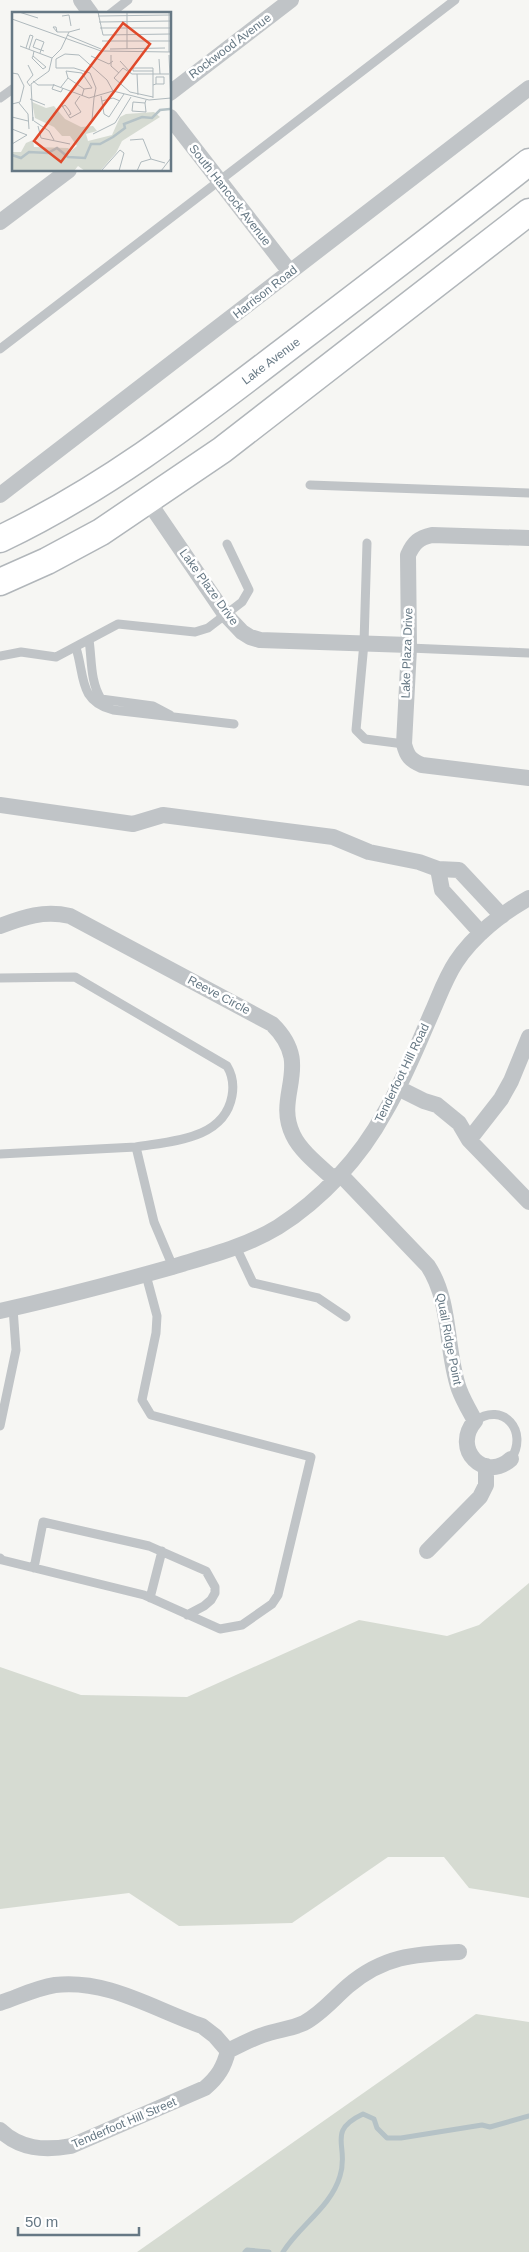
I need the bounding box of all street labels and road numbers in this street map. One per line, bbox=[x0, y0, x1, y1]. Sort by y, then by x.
street label: Rockwood Avenue bbox=[186, 10, 274, 81]
street label: South Hancock Avenue bbox=[186, 142, 274, 249]
street label: Harrison Road bbox=[230, 263, 300, 321]
street label: Lake Avenue bbox=[239, 334, 303, 387]
street label: Lake Plaze Drive bbox=[177, 546, 242, 628]
street label: Lake Plaza Drive bbox=[398, 607, 416, 699]
street label: Reeve Circle bbox=[185, 973, 253, 1017]
street label: Tenderfoot Hill Road bbox=[372, 1021, 432, 1125]
street label: Quail Ridge Point bbox=[433, 1292, 465, 1387]
street label: Tenderfoot Hill Street bbox=[70, 2094, 179, 2151]

